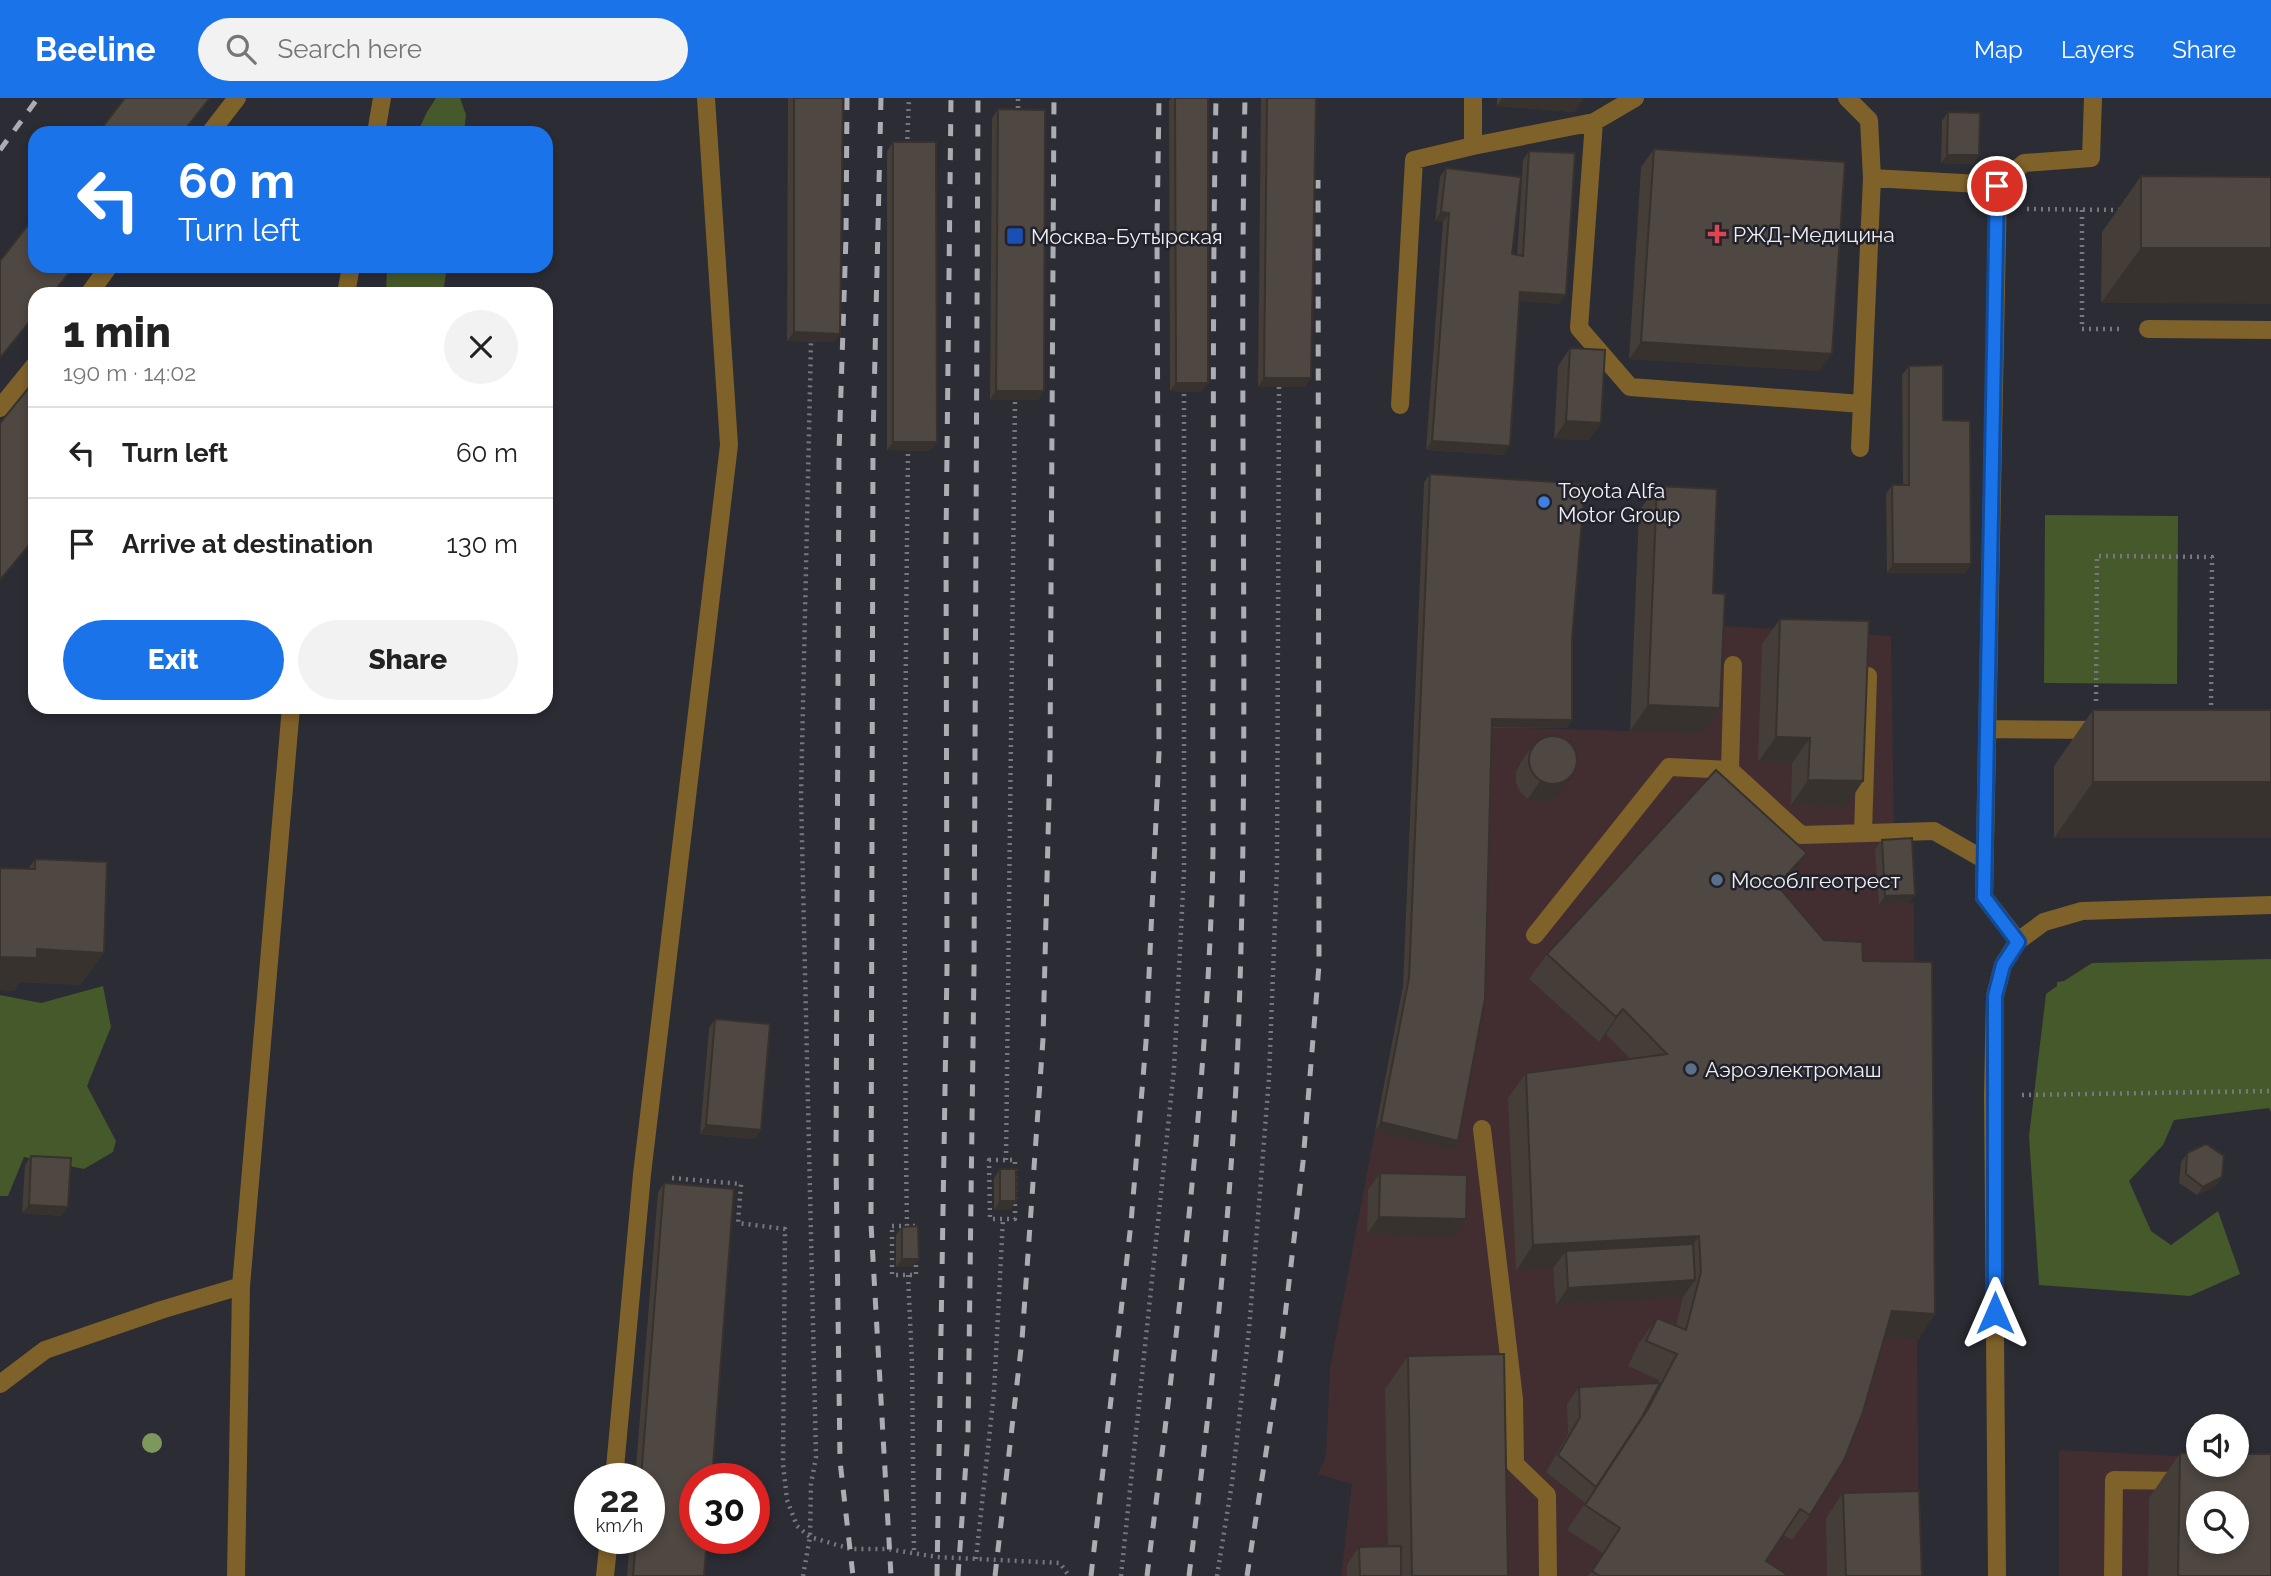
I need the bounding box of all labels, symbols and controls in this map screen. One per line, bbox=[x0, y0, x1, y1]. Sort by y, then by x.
search box bbox=[198, 18, 688, 81]
text: Beeline bbox=[35, 30, 156, 69]
icon: search bbox=[222, 30, 260, 68]
text: Search here bbox=[278, 34, 422, 64]
text: Map bbox=[1974, 35, 2023, 64]
text: Layers bbox=[2061, 35, 2134, 64]
text: Share bbox=[2172, 35, 2236, 64]
text: 60 m bbox=[178, 152, 295, 209]
icon: left bbox=[63, 154, 154, 245]
pin bbox=[1967, 156, 2027, 216]
icon: arrive bbox=[1978, 167, 2016, 205]
text: Turn left bbox=[178, 211, 300, 248]
place label: РЖД-Медицина bbox=[1733, 222, 1895, 247]
place label: Москва-Бутырская bbox=[1031, 224, 1223, 249]
marker: РЖД-Медицина bbox=[1707, 224, 1727, 244]
marker: Москва-Бутырская bbox=[1005, 226, 1025, 246]
text: 1 min bbox=[63, 308, 171, 357]
button: close bbox=[444, 310, 518, 384]
text: 190 m · 14:02 bbox=[63, 359, 196, 386]
icon: left bbox=[63, 434, 101, 472]
text: Turn left bbox=[122, 438, 228, 468]
text: 60 m bbox=[456, 438, 518, 468]
place label: Toyota Alfa Motor Group bbox=[1558, 478, 1680, 527]
marker: Toyota Alfa Motor Group bbox=[1536, 494, 1552, 510]
icon: arrive bbox=[63, 525, 101, 563]
text: Arrive at destination bbox=[122, 529, 373, 559]
text: 130 m bbox=[447, 529, 518, 559]
button: Exit bbox=[63, 620, 284, 700]
button: Share bbox=[298, 620, 518, 700]
place label: Мособлгеотрест bbox=[1731, 868, 1901, 893]
marker: Мособлгеотрест bbox=[1709, 872, 1725, 888]
place label: Аэроэлектромаш bbox=[1705, 1057, 1882, 1082]
marker: Аэроэлектромаш bbox=[1683, 1061, 1699, 1077]
position arrow bbox=[1958, 1276, 2032, 1350]
map controls bbox=[2186, 1414, 2249, 1554]
button: sound bbox=[2186, 1414, 2249, 1477]
speed limit sign: 30 bbox=[679, 1463, 770, 1554]
text: 22 bbox=[600, 1479, 639, 1520]
button: search bbox=[2186, 1491, 2249, 1554]
text: km/h bbox=[596, 1515, 643, 1536]

